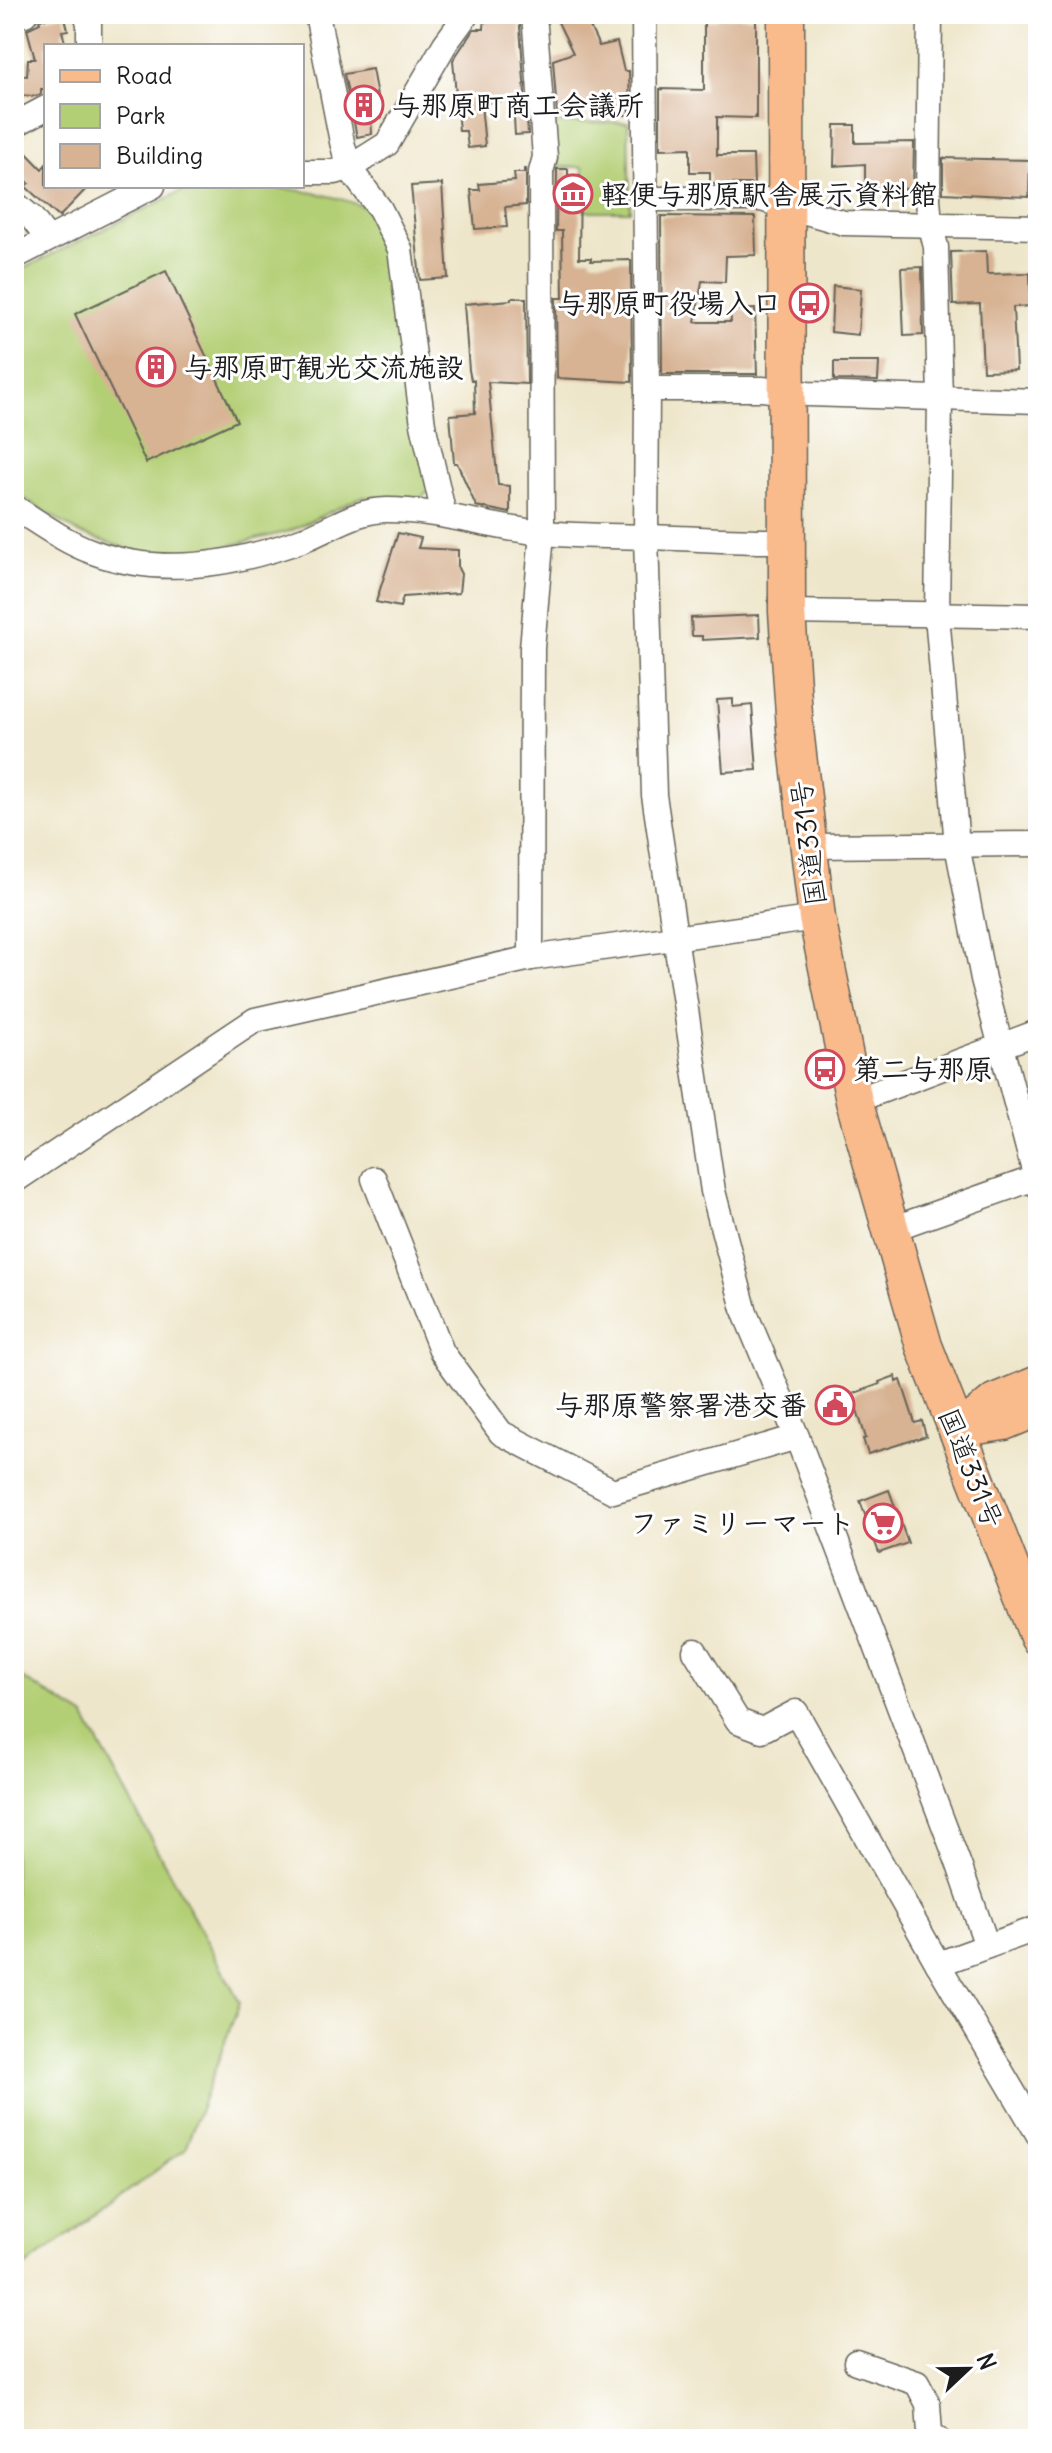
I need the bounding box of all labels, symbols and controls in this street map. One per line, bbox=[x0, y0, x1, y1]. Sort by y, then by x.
legend bbox=[44, 44, 304, 188]
text: Road bbox=[116, 60, 172, 90]
building icon: 与那原町商工会議所 bbox=[343, 84, 385, 126]
place label: 与那原町商工会議所 bbox=[392, 87, 644, 123]
text: Park bbox=[116, 100, 166, 130]
text: Building bbox=[116, 140, 203, 170]
museum icon: 軽便与那原駅舎展示資料館 bbox=[552, 173, 594, 215]
place label: 軽便与那原駅舎展示資料館 bbox=[601, 176, 937, 212]
bus stop icon: 与那原町役場入口 bbox=[788, 282, 830, 324]
place label: 与那原町役場入口 bbox=[557, 285, 781, 321]
building icon: 与那原町観光交流施設 bbox=[135, 346, 177, 388]
place label: 与那原町観光交流施設 bbox=[184, 349, 464, 385]
street label: 国道331号 bbox=[782, 778, 834, 908]
bus stop icon: 第二与那原 bbox=[804, 1048, 846, 1090]
place label: 第二与那原 bbox=[853, 1051, 993, 1087]
public building icon: 与那原警察署港交番 bbox=[814, 1384, 856, 1426]
place label: 与那原警察署港交番 bbox=[555, 1387, 807, 1423]
street label: 国道331号 bbox=[931, 1403, 1011, 1533]
supermarket icon: ファミリーマート bbox=[862, 1502, 904, 1544]
place label: ファミリーマート bbox=[630, 1505, 855, 1541]
north arrow bbox=[928, 2329, 1008, 2409]
text: N bbox=[971, 2349, 1002, 2374]

